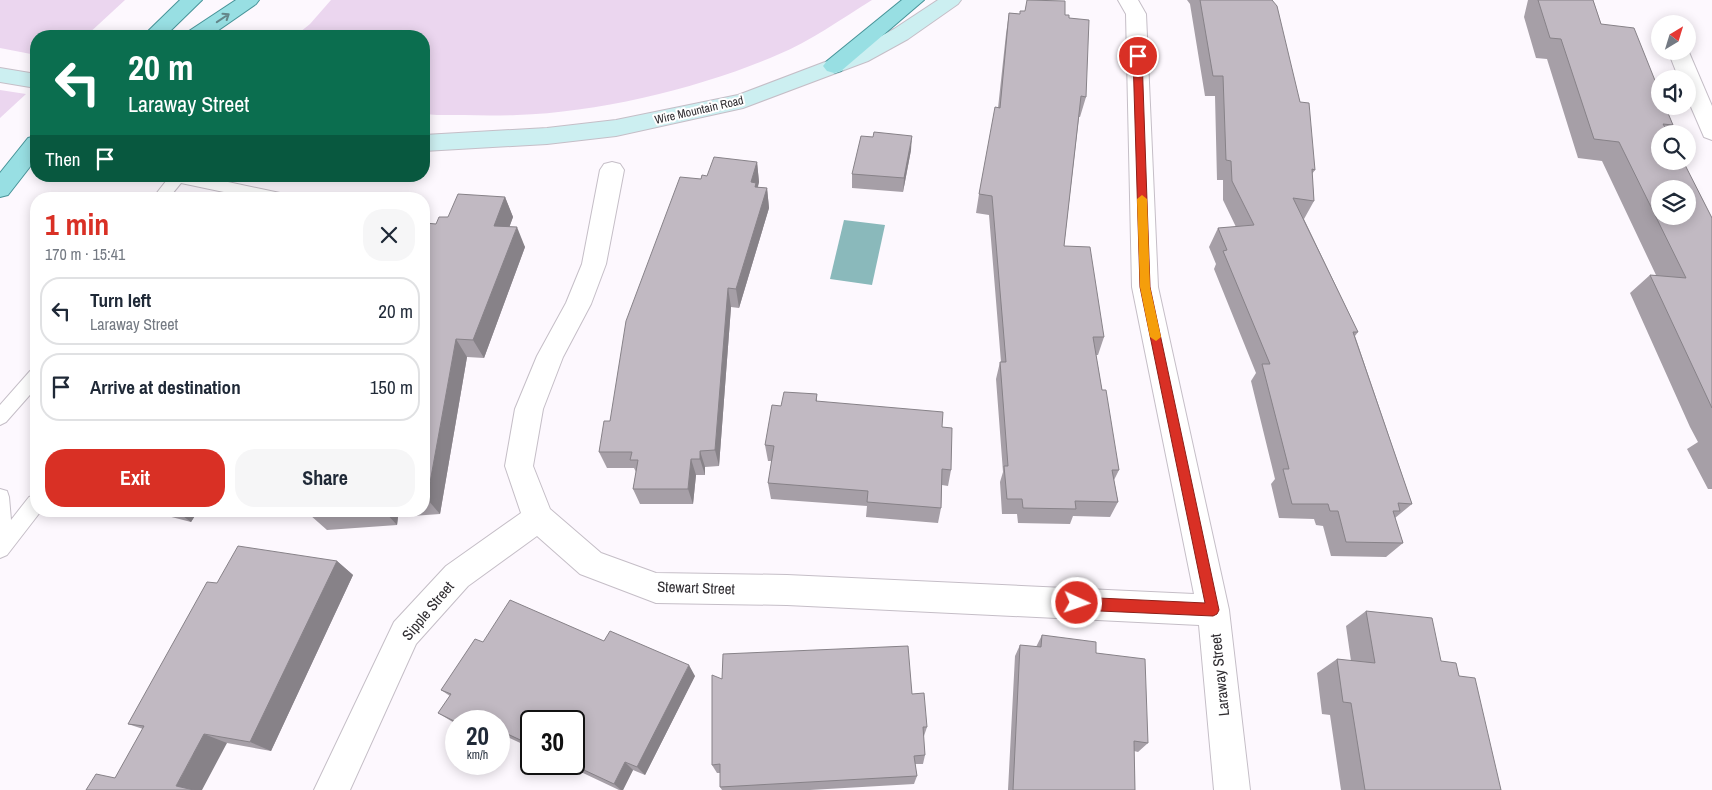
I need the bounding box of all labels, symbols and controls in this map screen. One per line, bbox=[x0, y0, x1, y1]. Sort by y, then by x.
one-way arrow bbox=[215, 13, 229, 23]
north arrow bbox=[1651, 15, 1696, 60]
map controls bbox=[1651, 15, 1696, 225]
pin bbox=[1117, 35, 1159, 77]
icon: arrive bbox=[1124, 42, 1152, 70]
text: 20 m bbox=[128, 44, 193, 91]
icon: left bbox=[45, 50, 110, 115]
button: sound bbox=[1651, 70, 1696, 115]
text: Laraway Street bbox=[128, 89, 249, 119]
street label: Wire Mountain Road bbox=[653, 92, 745, 128]
button: search bbox=[1651, 125, 1696, 170]
icon: arrive bbox=[91, 145, 119, 173]
text: Then bbox=[45, 146, 81, 172]
button: layers bbox=[1651, 180, 1696, 225]
text: 1 min bbox=[45, 204, 109, 244]
button: close bbox=[363, 209, 415, 261]
text: 170 m · 15:41 bbox=[45, 243, 125, 265]
text: Turn left bbox=[90, 287, 151, 313]
icon: left bbox=[47, 297, 75, 325]
text: 20 m bbox=[378, 298, 413, 324]
text: Laraway Street bbox=[90, 313, 178, 335]
icon: arrive bbox=[47, 373, 75, 401]
text: Arrive at destination bbox=[90, 374, 241, 400]
text: 150 m bbox=[370, 374, 413, 400]
button: Exit bbox=[45, 449, 225, 507]
button: Share bbox=[235, 449, 415, 507]
street label: Sipple Street bbox=[397, 576, 459, 645]
street label: Stewart Street bbox=[657, 576, 736, 599]
position arrow bbox=[1050, 576, 1102, 628]
street label: Laraway Street bbox=[1205, 632, 1234, 717]
speed limit sign: 30 bbox=[520, 710, 585, 775]
text: 20 bbox=[466, 719, 489, 753]
text: km/h bbox=[467, 747, 488, 763]

